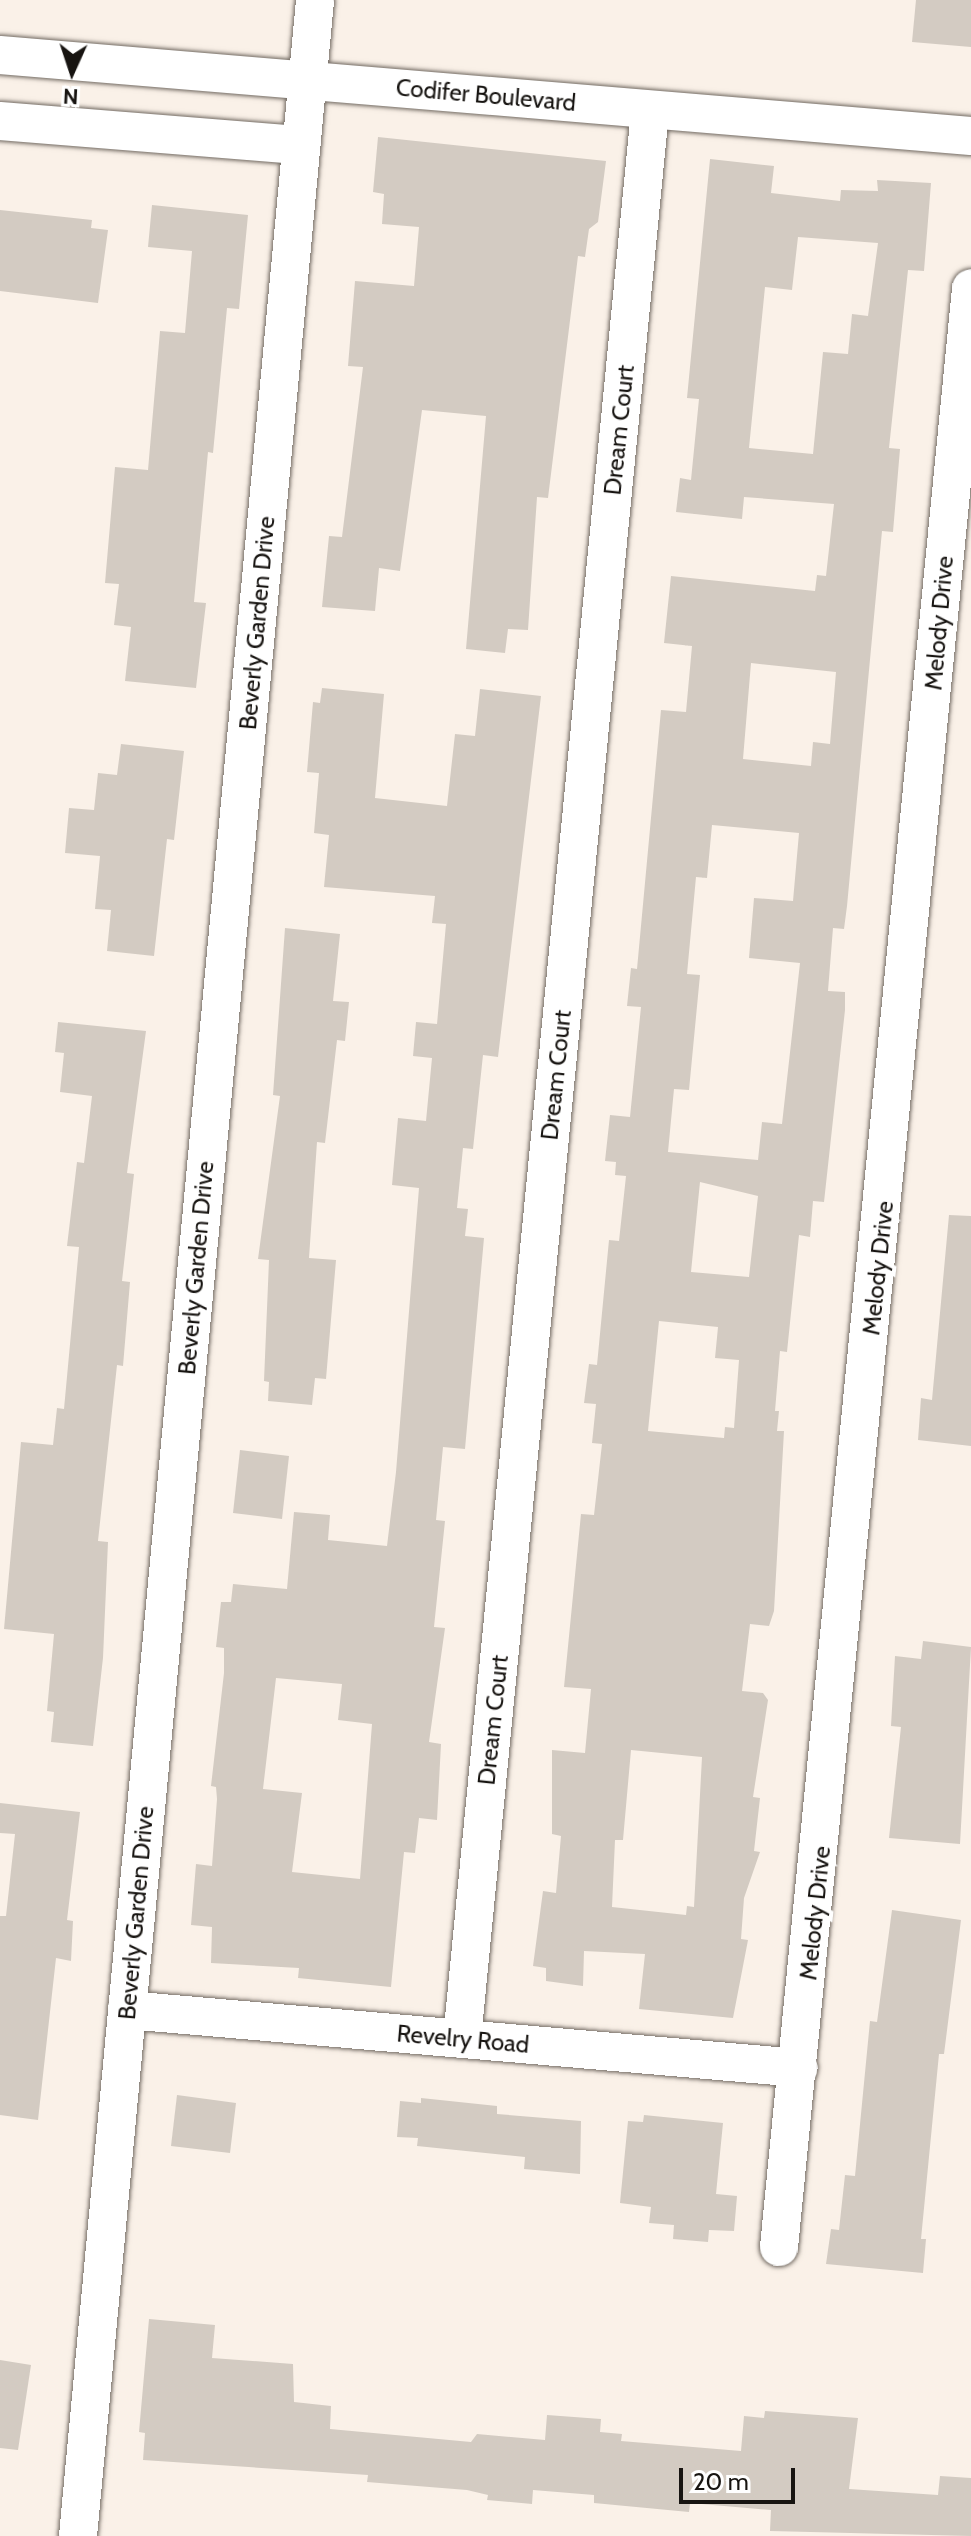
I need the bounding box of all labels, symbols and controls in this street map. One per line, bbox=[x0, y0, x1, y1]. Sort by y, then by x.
north arrow bbox=[32, 32, 112, 112]
street label: Codifer Boulevard bbox=[395, 73, 577, 117]
text: N bbox=[62, 83, 79, 110]
street label: Dream Court bbox=[598, 364, 640, 496]
street label: Beverly Garden Drive bbox=[233, 515, 281, 731]
street label: Melody Drive bbox=[919, 555, 959, 691]
street label: Dream Court bbox=[535, 1009, 577, 1141]
street label: Beverly Garden Drive bbox=[172, 1160, 220, 1376]
street label: Melody Drive bbox=[857, 1199, 899, 1337]
street label: Dream Court bbox=[472, 1654, 514, 1786]
street label: Beverly Garden Drive bbox=[112, 1805, 160, 2021]
street label: Melody Drive bbox=[794, 1844, 836, 1982]
street label: Revelry Road bbox=[396, 2019, 530, 2059]
scale bar bbox=[683, 2452, 799, 2502]
text: 20 m bbox=[693, 2467, 749, 2496]

